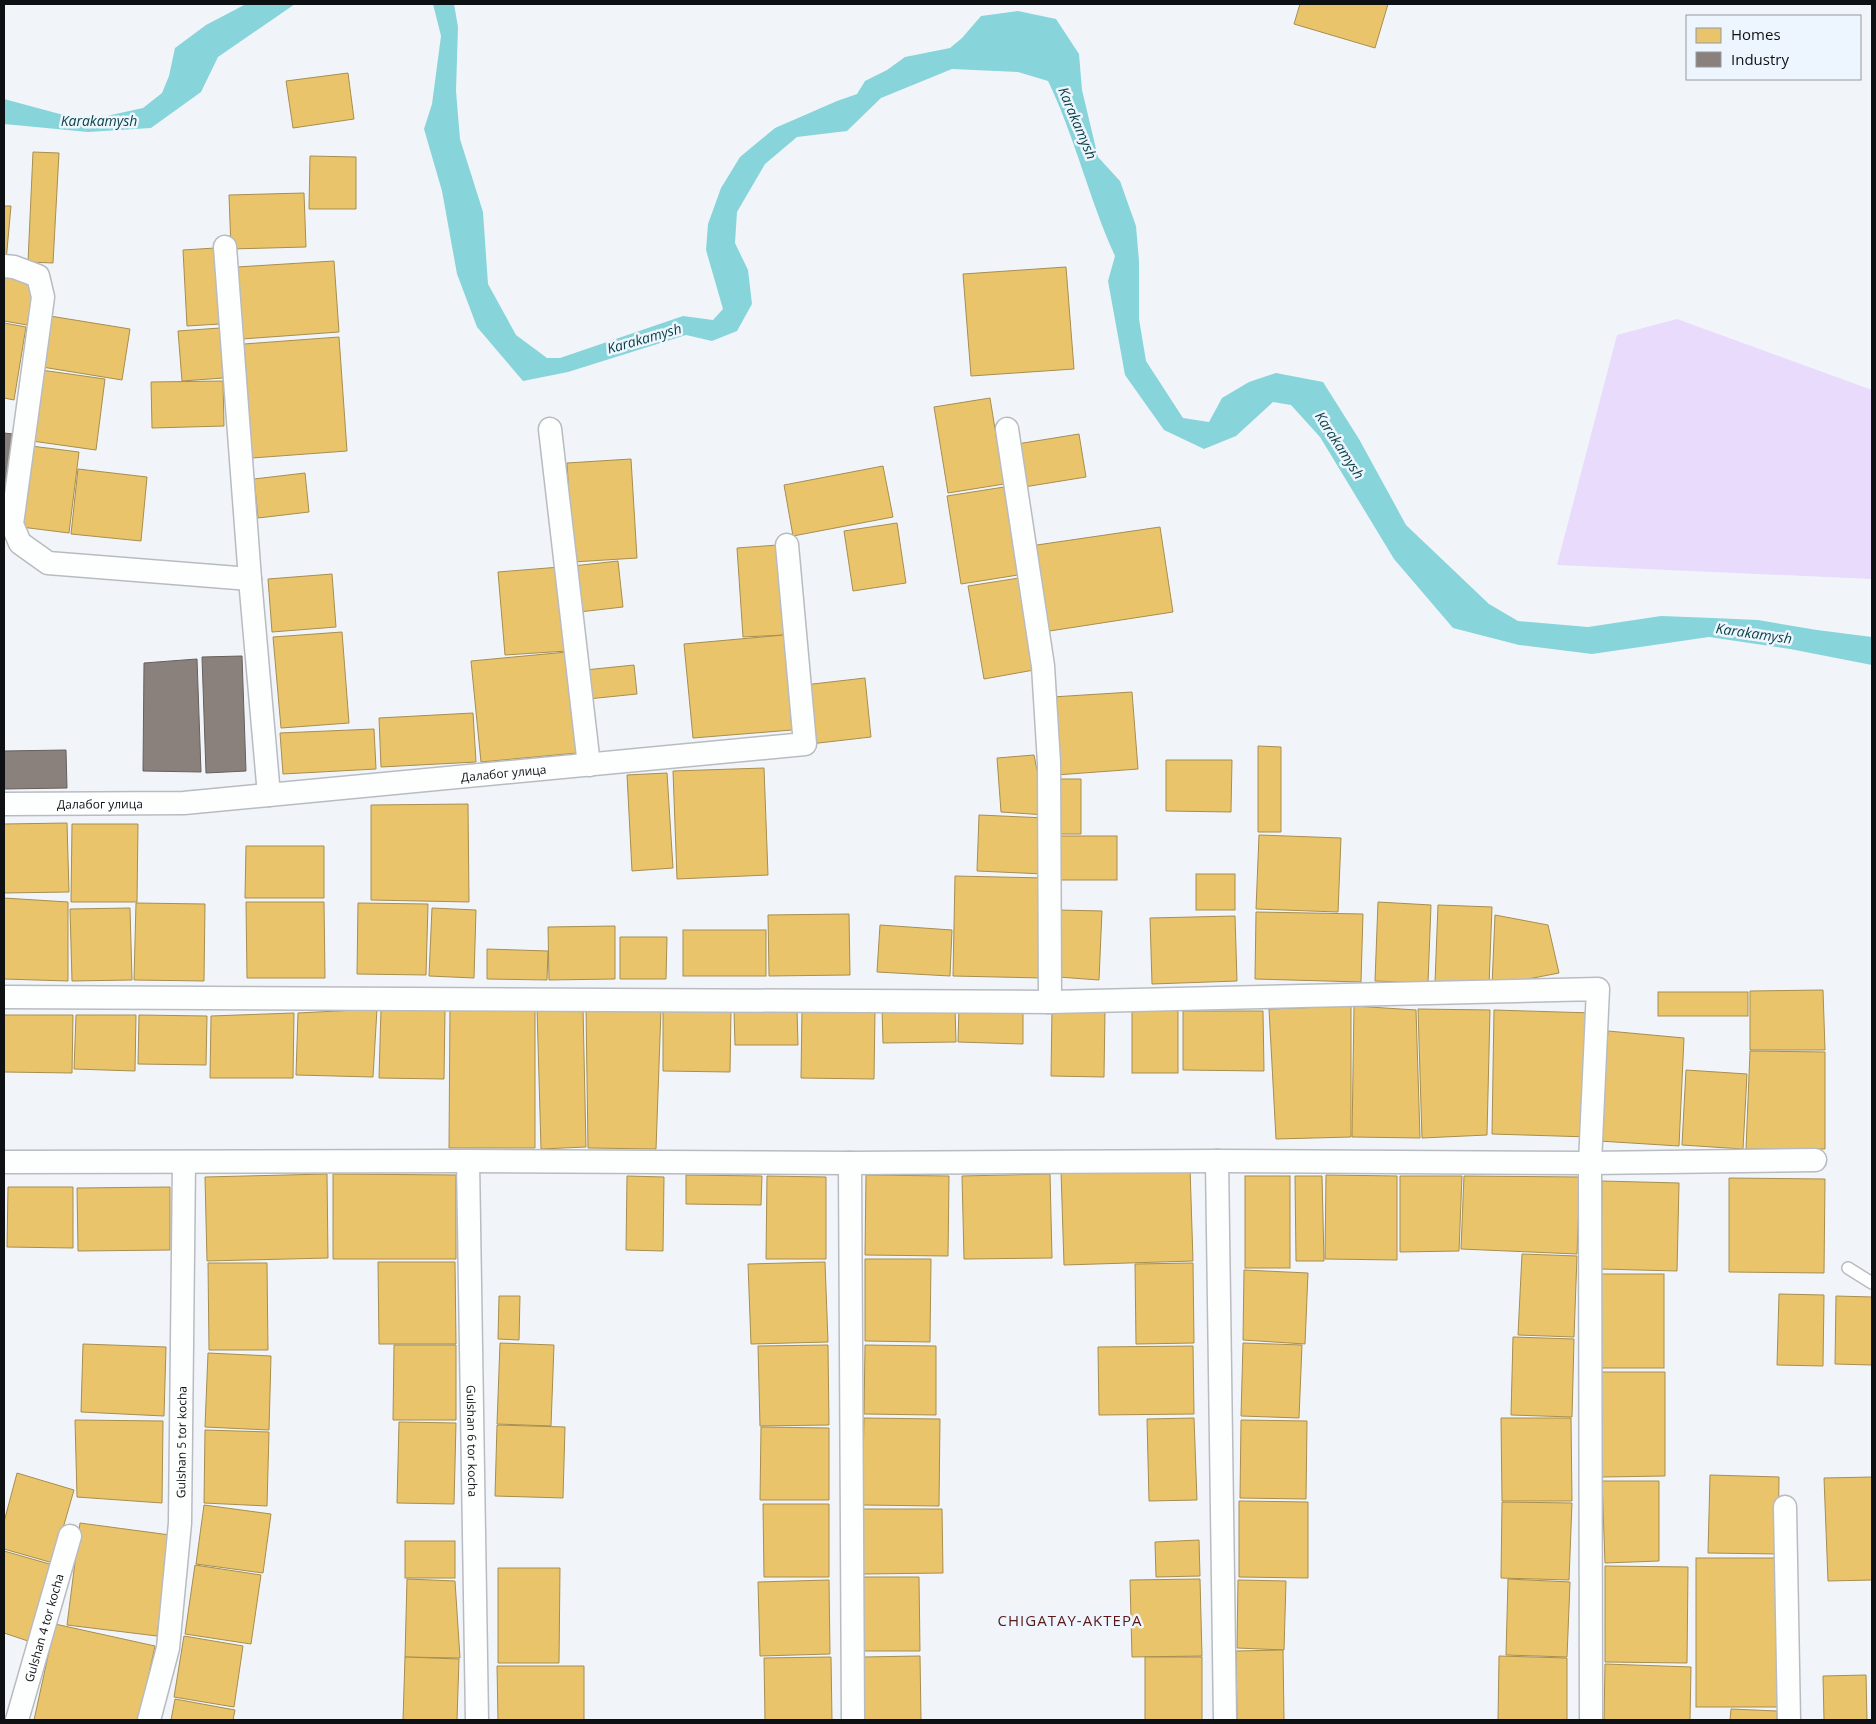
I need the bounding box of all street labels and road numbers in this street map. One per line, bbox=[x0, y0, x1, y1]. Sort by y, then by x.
street label: Далабог улица bbox=[460, 760, 547, 785]
street label: Далабог улица bbox=[57, 795, 143, 812]
street label: Gulshan 6 tor kocha bbox=[463, 1385, 482, 1497]
street label: Gulshan 5 tor kocha bbox=[172, 1386, 190, 1498]
street label: Gulshan 4 tor kocha bbox=[20, 1571, 67, 1684]

